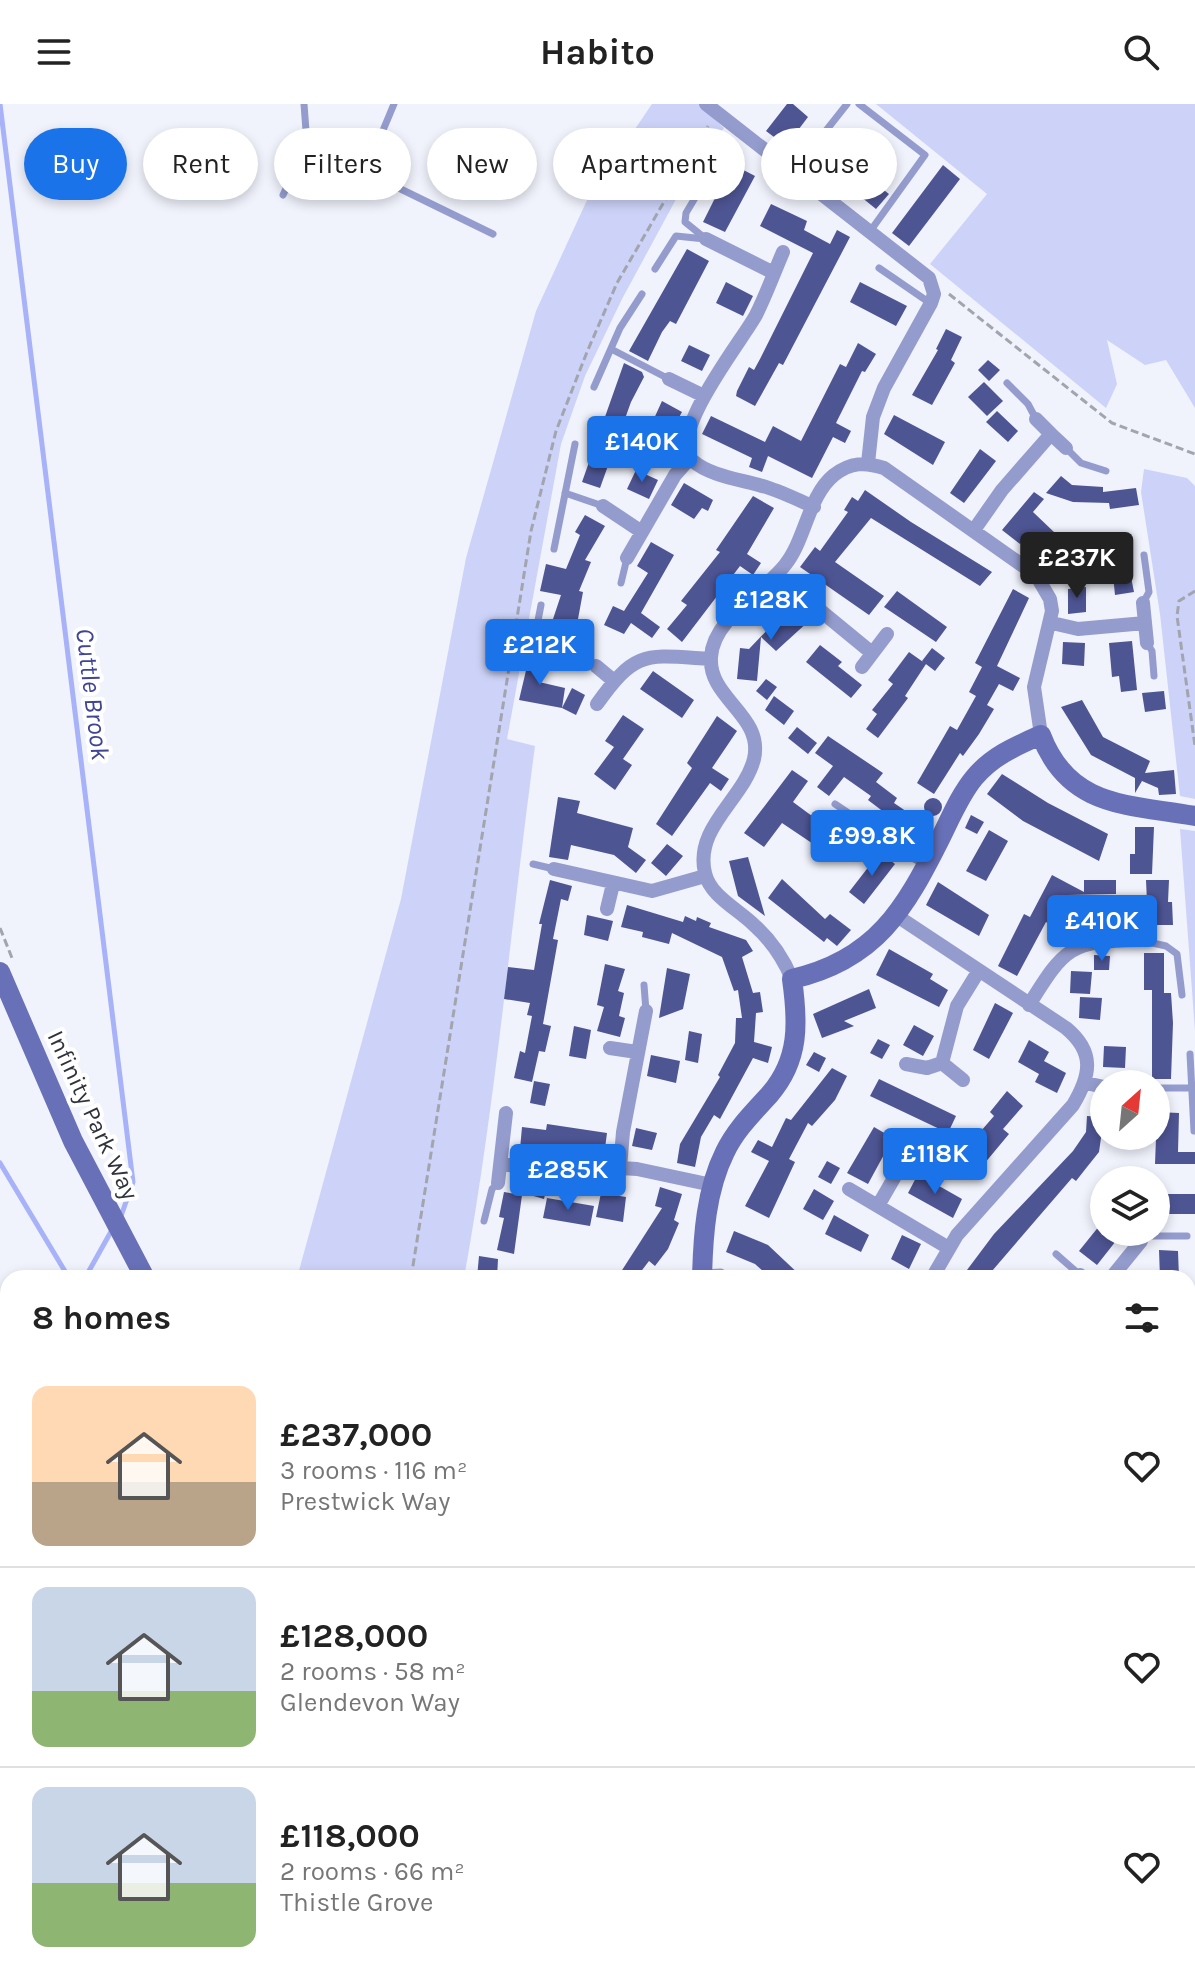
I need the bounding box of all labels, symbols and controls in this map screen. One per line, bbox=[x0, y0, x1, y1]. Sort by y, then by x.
icon: menu bbox=[32, 30, 76, 74]
icon: search bbox=[1119, 30, 1163, 74]
text: Habito bbox=[540, 31, 655, 73]
chip: Buy bbox=[24, 128, 127, 200]
chip: Rent bbox=[143, 128, 258, 200]
chip: Filters bbox=[274, 128, 411, 200]
chip: New bbox=[427, 128, 537, 200]
chip: Apartment bbox=[553, 128, 745, 200]
chip: House bbox=[761, 128, 897, 200]
pin: £140K bbox=[586, 416, 698, 484]
text: £140K bbox=[605, 426, 679, 457]
pin: £237K bbox=[1021, 532, 1133, 600]
text: £237K bbox=[1038, 542, 1116, 573]
pin: £128K bbox=[715, 574, 827, 642]
text: £128K bbox=[734, 584, 808, 615]
pin: £212K bbox=[484, 619, 596, 687]
water label: Cuttle Brook bbox=[69, 626, 116, 762]
text: £212K bbox=[503, 629, 577, 660]
pin: £99.8K bbox=[807, 810, 937, 878]
text: £99.8K bbox=[829, 820, 915, 851]
pin: £410K bbox=[1046, 895, 1158, 963]
text: £410K bbox=[1065, 905, 1139, 936]
street label: Infinity Park Way bbox=[42, 1026, 144, 1204]
north arrow bbox=[1090, 1070, 1170, 1150]
map controls bbox=[1090, 1070, 1170, 1246]
pin: £118K bbox=[879, 1128, 991, 1196]
text: £118K bbox=[901, 1138, 969, 1169]
pin: £285K bbox=[512, 1144, 624, 1212]
text: £285K bbox=[528, 1154, 608, 1185]
button: layers bbox=[1090, 1166, 1170, 1246]
icon: filters bbox=[1120, 1296, 1164, 1340]
text: 8 homes bbox=[32, 1298, 171, 1338]
text: £237,000 bbox=[280, 1415, 432, 1455]
icon: home bbox=[96, 1418, 192, 1514]
icon: heart bbox=[1120, 1444, 1164, 1488]
text: 3 rooms · 116 m² bbox=[280, 1455, 467, 1486]
text: Prestwick Way bbox=[280, 1486, 450, 1517]
text: £128,000 bbox=[280, 1616, 428, 1656]
icon: home bbox=[96, 1619, 192, 1715]
icon: heart bbox=[1120, 1645, 1164, 1689]
text: 2 rooms · 58 m² bbox=[280, 1656, 466, 1687]
text: Glendevon Way bbox=[280, 1687, 460, 1718]
text: £118,000 bbox=[280, 1816, 420, 1856]
icon: home bbox=[96, 1819, 192, 1915]
icon: heart bbox=[1120, 1845, 1164, 1889]
text: 2 rooms · 66 m² bbox=[280, 1856, 465, 1887]
text: Thistle Grove bbox=[280, 1887, 433, 1918]

